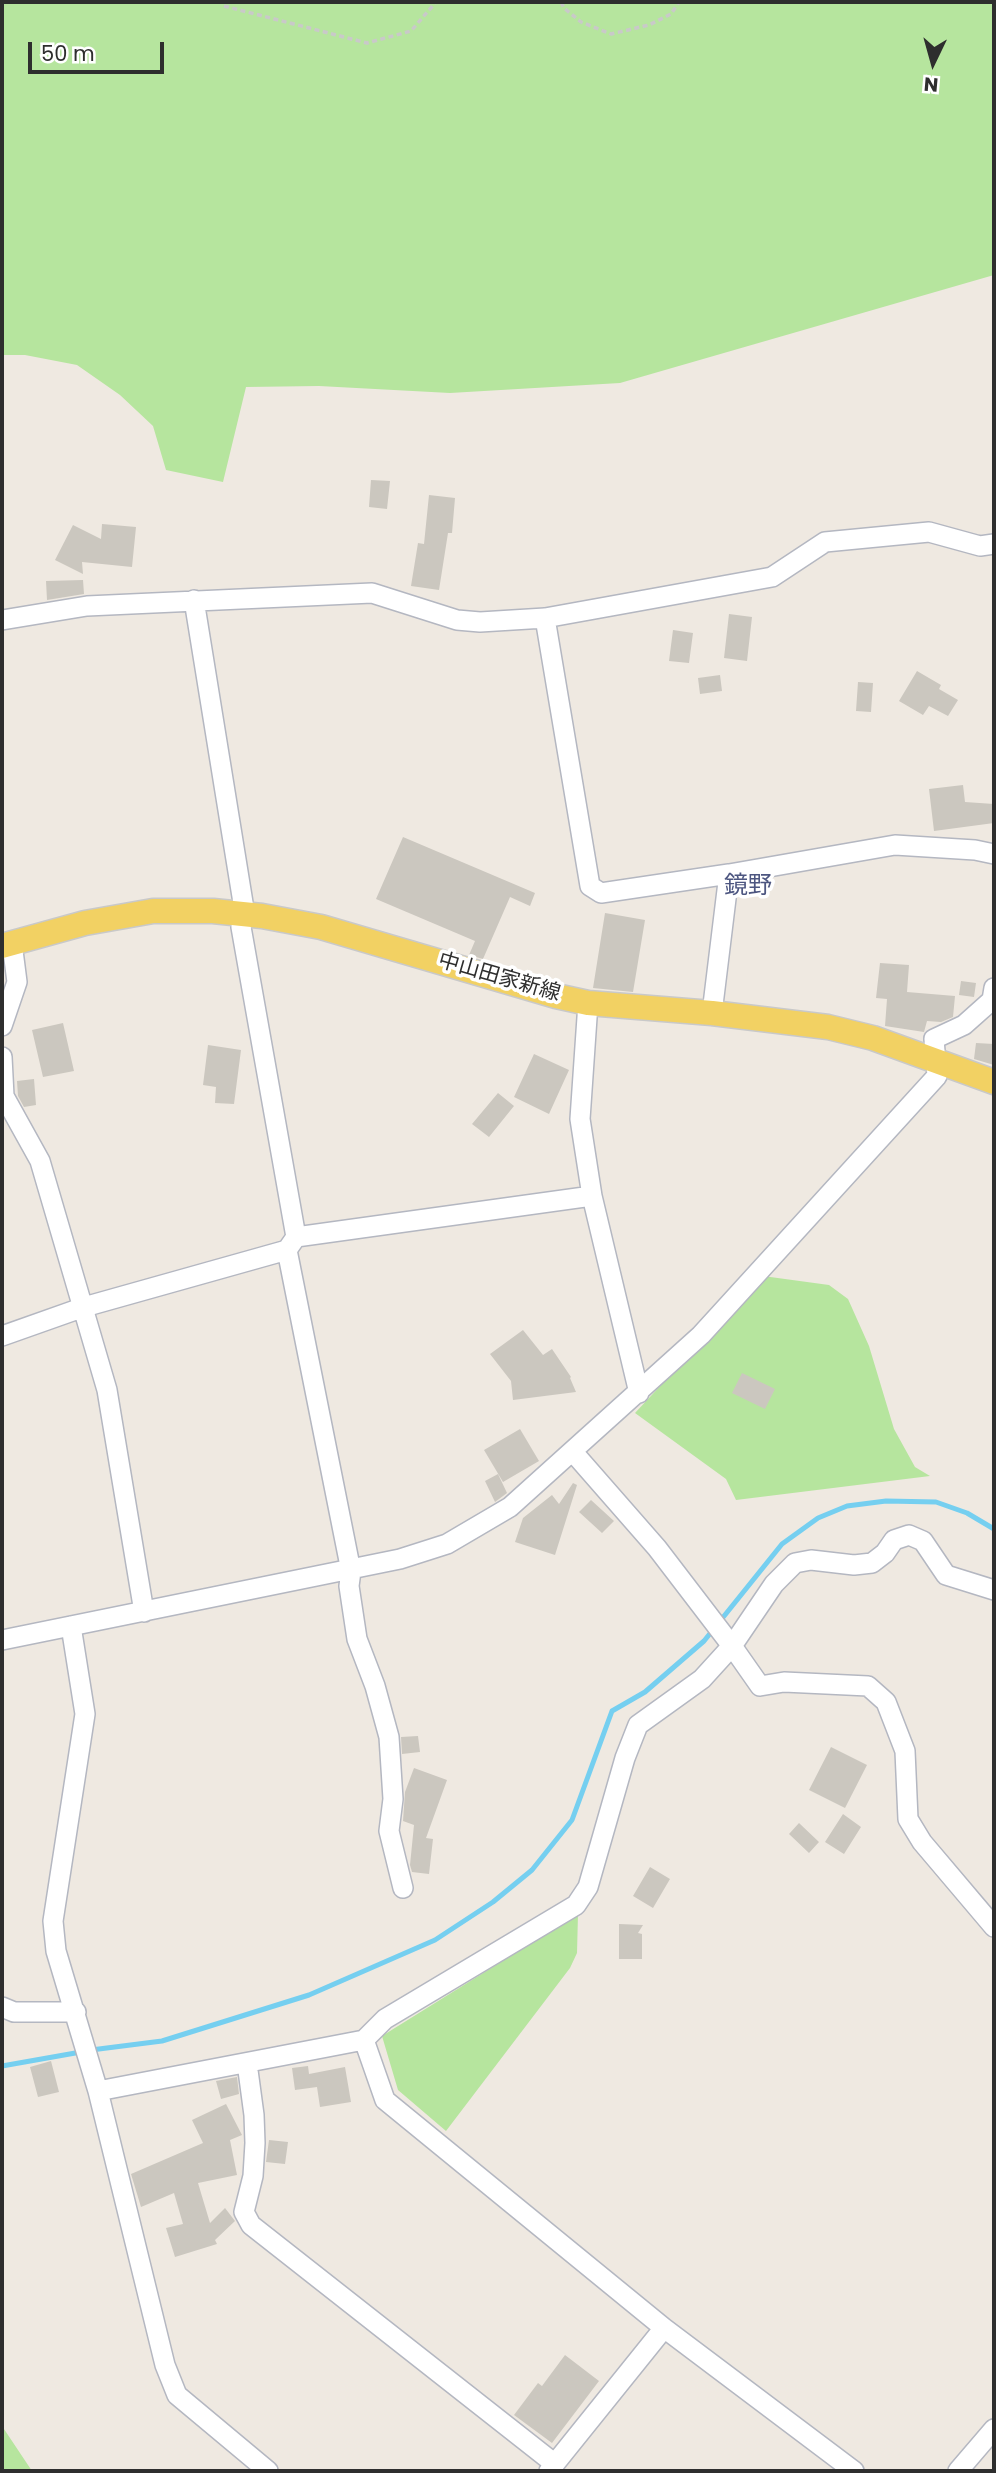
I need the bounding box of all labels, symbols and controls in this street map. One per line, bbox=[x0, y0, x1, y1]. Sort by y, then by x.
scale bar bbox=[32, 28, 168, 72]
north arrow bbox=[898, 28, 968, 98]
text: 50 m bbox=[41, 39, 95, 68]
text: N bbox=[923, 70, 939, 98]
district label: 鏡野 bbox=[724, 873, 772, 901]
street label: 中山田家新線 bbox=[435, 949, 563, 1007]

